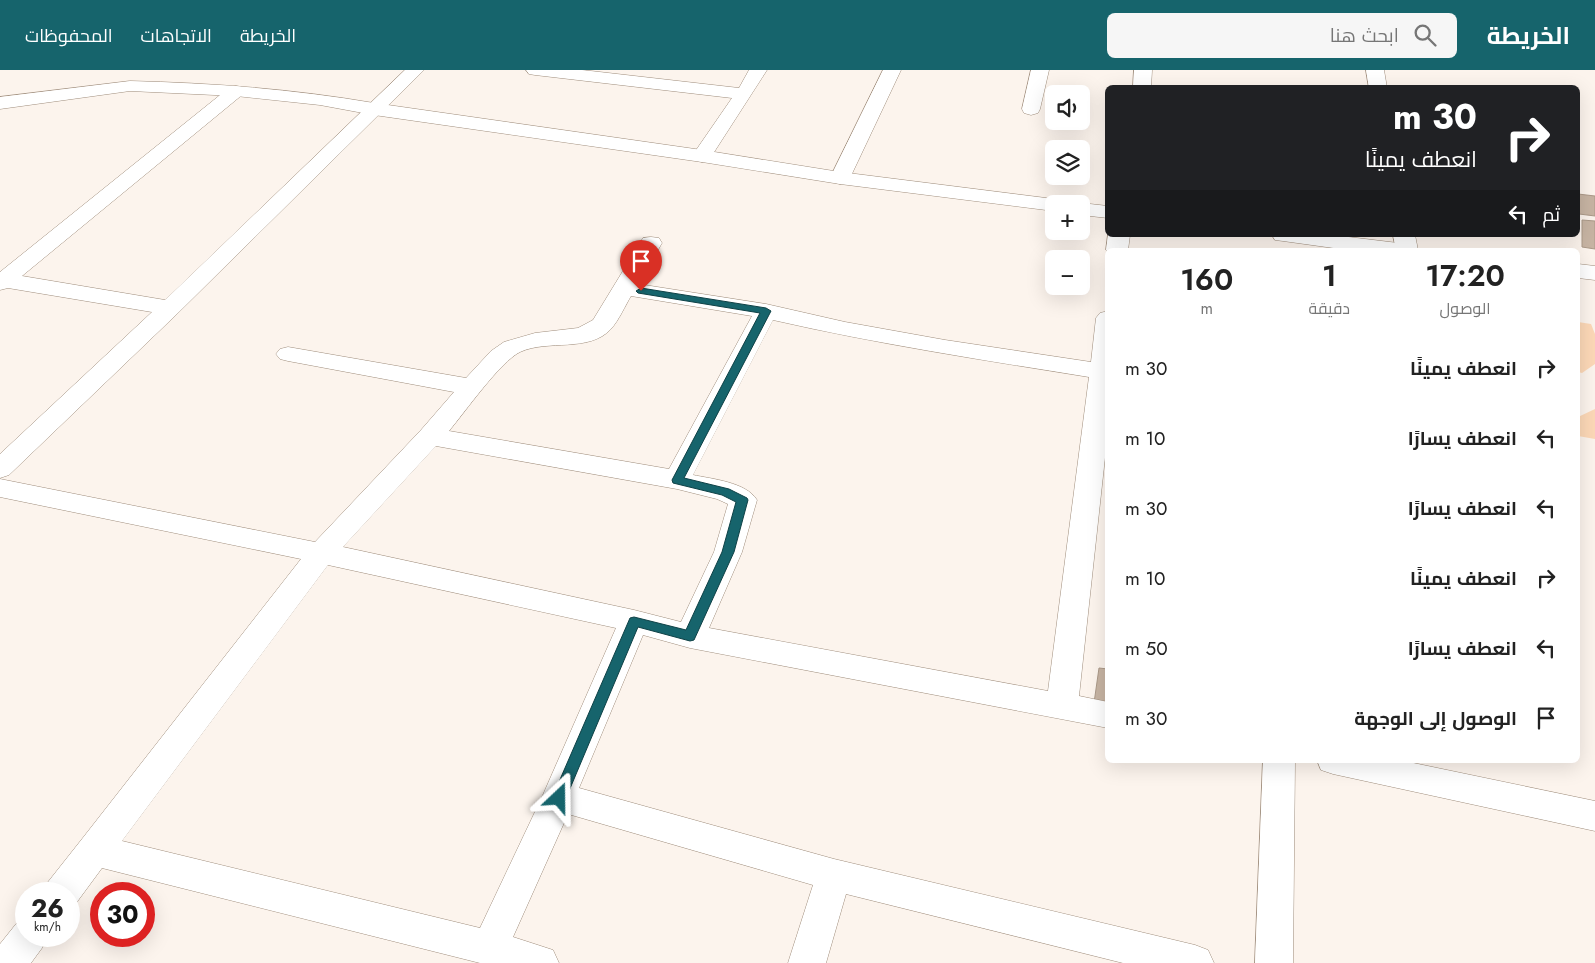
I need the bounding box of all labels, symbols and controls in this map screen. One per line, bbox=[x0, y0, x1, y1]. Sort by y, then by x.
search box bbox=[1107, 13, 1457, 58]
text: الخريطة bbox=[1487, 18, 1570, 53]
icon: search bbox=[1411, 21, 1439, 49]
text: ابحث هنا bbox=[1330, 22, 1399, 49]
text: المحفوظات bbox=[25, 23, 113, 49]
text: الاتجاهات bbox=[141, 23, 212, 49]
text: الخريطة bbox=[240, 23, 296, 49]
map controls bbox=[1045, 85, 1090, 295]
button: sound bbox=[1045, 85, 1090, 130]
text: 30 m bbox=[1393, 92, 1477, 142]
icon: right bbox=[1495, 105, 1560, 170]
button: layers bbox=[1045, 140, 1090, 185]
text: انعطف يمينًا bbox=[1365, 143, 1477, 175]
button: + bbox=[1045, 195, 1090, 240]
icon: left bbox=[1504, 200, 1532, 228]
text: ثم bbox=[1542, 201, 1560, 228]
pin bbox=[620, 240, 662, 291]
icon: arrive bbox=[627, 247, 655, 275]
button: − bbox=[1045, 250, 1090, 295]
text: 1 bbox=[1322, 254, 1337, 297]
text: 17:20 bbox=[1425, 254, 1505, 297]
text: 160 bbox=[1180, 258, 1233, 301]
text: m bbox=[1201, 297, 1213, 320]
text: دقيقة bbox=[1308, 297, 1350, 320]
text: الوصول bbox=[1440, 297, 1491, 320]
icon: right bbox=[1532, 354, 1560, 382]
text: 30 m bbox=[1125, 355, 1167, 382]
text: انعطف يمينًا bbox=[1410, 355, 1517, 382]
icon: left bbox=[1532, 424, 1560, 452]
text: 10 m bbox=[1125, 425, 1165, 452]
text: انعطف يسارًا bbox=[1408, 425, 1517, 452]
icon: left bbox=[1532, 494, 1560, 522]
text: 30 m bbox=[1125, 495, 1167, 522]
text: انعطف يسارًا bbox=[1408, 495, 1517, 522]
icon: right bbox=[1532, 564, 1560, 592]
text: 10 m bbox=[1125, 565, 1165, 592]
text: انعطف يمينًا bbox=[1410, 565, 1517, 592]
icon: left bbox=[1532, 634, 1560, 662]
text: 50 m bbox=[1125, 635, 1168, 662]
text: انعطف يسارًا bbox=[1408, 635, 1517, 662]
icon: arrive bbox=[1532, 704, 1560, 732]
text: 30 m bbox=[1125, 705, 1167, 732]
text: الوصول إلى الوجهة bbox=[1354, 705, 1517, 732]
position arrow bbox=[532, 771, 584, 823]
speed limit sign: 30 bbox=[90, 882, 155, 947]
text: 26 bbox=[31, 890, 64, 926]
text: km/h bbox=[34, 918, 61, 936]

